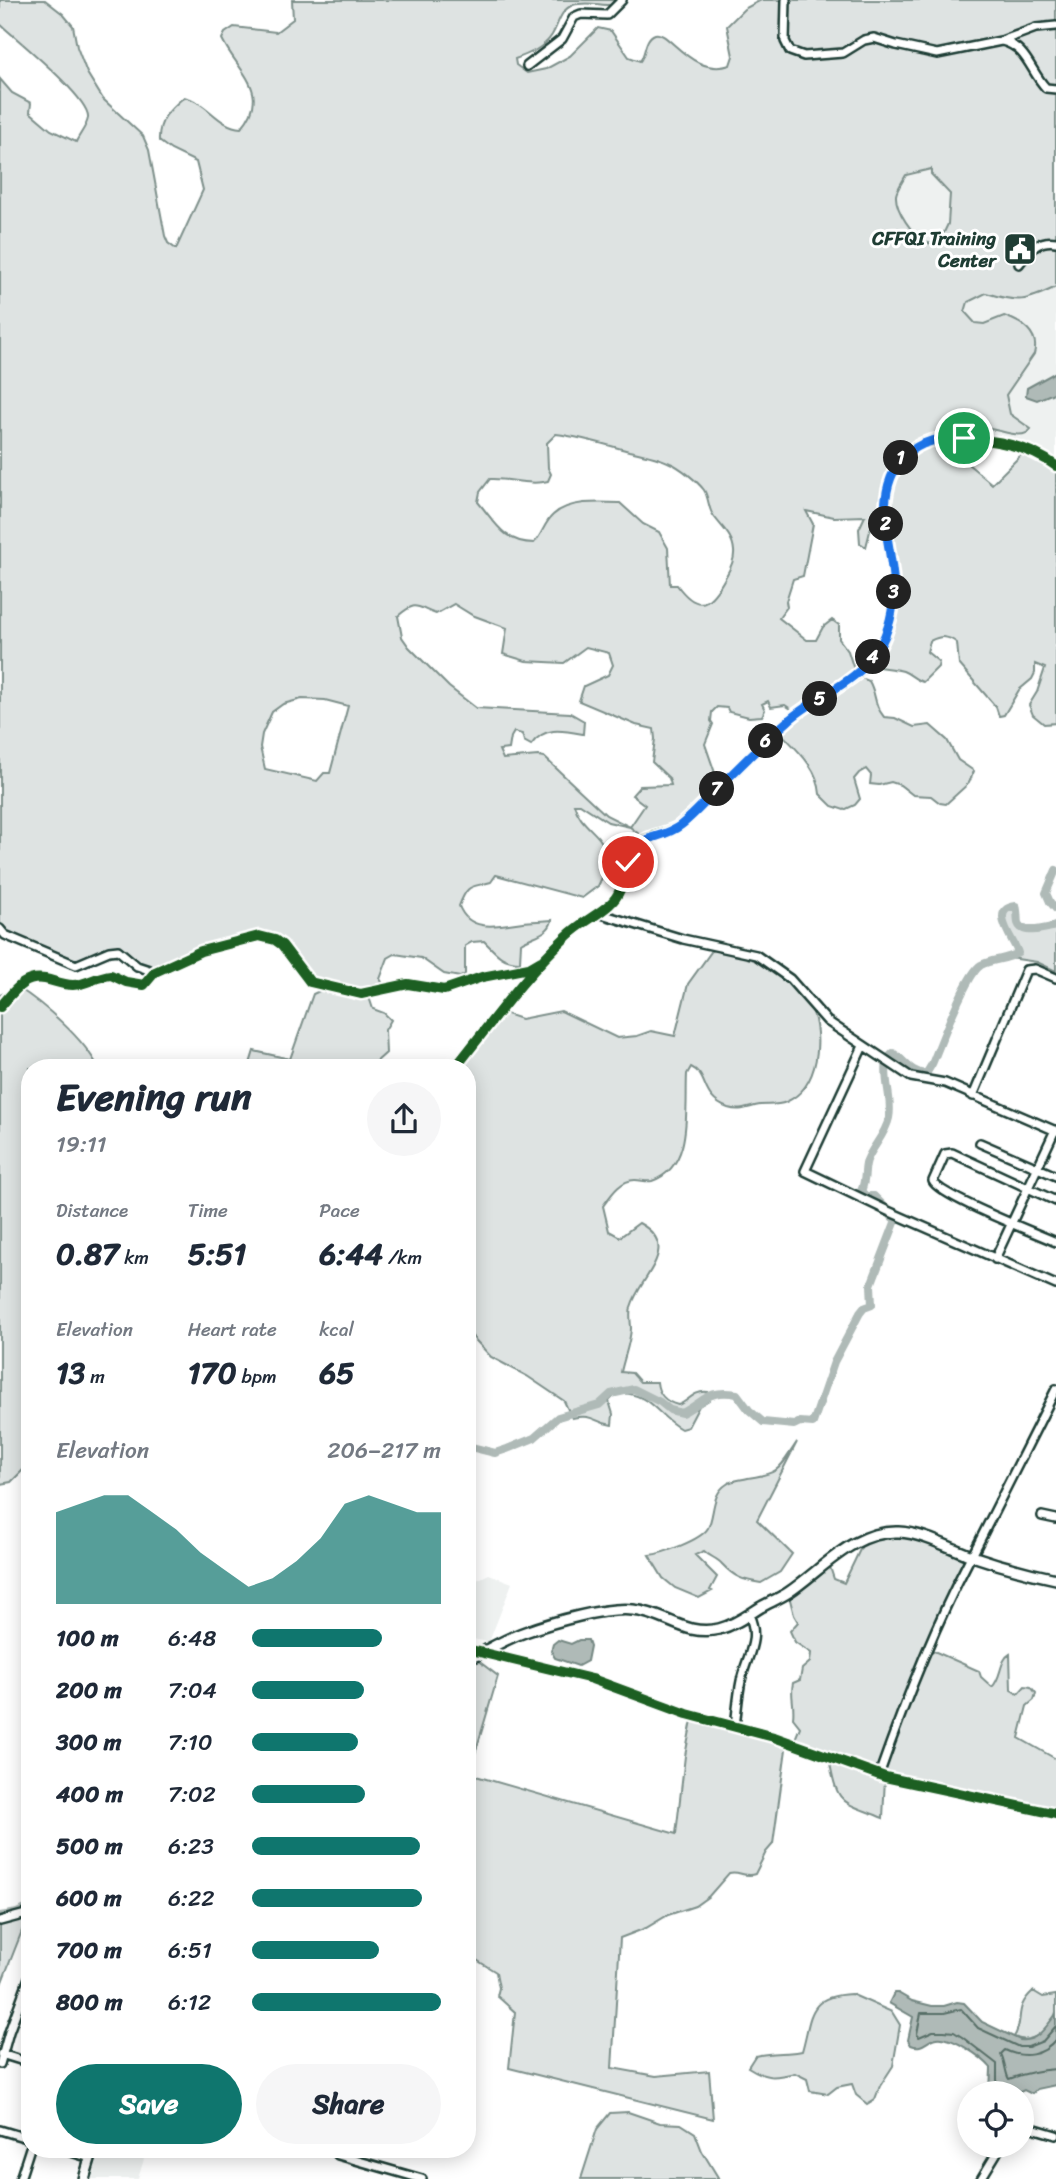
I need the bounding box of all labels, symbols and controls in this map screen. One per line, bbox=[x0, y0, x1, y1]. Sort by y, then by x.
place label: CFFQI Training Center bbox=[871, 222, 997, 277]
public building icon: CFFQI Training Center bbox=[1001, 230, 1039, 268]
pin bbox=[934, 408, 994, 468]
icon: arrive bbox=[945, 419, 983, 457]
pin: 1 bbox=[884, 440, 918, 476]
text: 1 bbox=[896, 441, 905, 474]
pin: 2 bbox=[868, 506, 903, 542]
text: 2 bbox=[880, 507, 891, 540]
pin: 3 bbox=[876, 574, 912, 610]
text: 3 bbox=[888, 575, 899, 608]
pin: 4 bbox=[856, 640, 890, 674]
text: 4 bbox=[867, 640, 878, 673]
pin: 5 bbox=[802, 682, 838, 716]
text: 5 bbox=[814, 682, 825, 715]
pin: 6 bbox=[748, 724, 784, 758]
text: 6 bbox=[760, 724, 771, 757]
pin: 7 bbox=[700, 772, 734, 806]
text: 7 bbox=[711, 772, 722, 805]
pin bbox=[598, 832, 658, 892]
icon: check bbox=[609, 843, 647, 881]
text: Evening run bbox=[56, 1064, 252, 1131]
button: share bbox=[367, 1082, 441, 1156]
text: 19:11 bbox=[56, 1124, 107, 1165]
text: Distance bbox=[56, 1194, 128, 1227]
text: Time bbox=[188, 1194, 228, 1227]
text: Pace bbox=[319, 1194, 360, 1227]
text: 0.87 bbox=[56, 1227, 119, 1281]
text: 5:51 bbox=[188, 1227, 246, 1281]
text: 6:44 bbox=[319, 1227, 383, 1281]
text: km bbox=[119, 1241, 149, 1274]
text: /km bbox=[383, 1241, 422, 1274]
text: Elevation bbox=[56, 1313, 133, 1346]
text: Heart rate bbox=[188, 1313, 277, 1346]
text: kcal bbox=[319, 1313, 354, 1346]
text: 13 bbox=[56, 1346, 85, 1400]
text: 170 bbox=[188, 1346, 237, 1400]
text: 65 bbox=[319, 1346, 355, 1400]
text: m bbox=[85, 1360, 105, 1393]
text: bpm bbox=[237, 1360, 277, 1393]
text: Elevation bbox=[56, 1430, 149, 1471]
text: 206–217 m bbox=[327, 1430, 441, 1471]
text: 100 m bbox=[56, 1618, 119, 1659]
text: 6:48 bbox=[168, 1618, 216, 1659]
text: 200 m bbox=[56, 1670, 122, 1711]
text: 7:04 bbox=[168, 1670, 217, 1711]
text: 300 m bbox=[56, 1722, 121, 1763]
text: 7:10 bbox=[168, 1722, 212, 1763]
text: 400 m bbox=[56, 1774, 123, 1815]
text: 7:02 bbox=[168, 1774, 216, 1815]
text: 500 m bbox=[56, 1826, 123, 1867]
text: 6:23 bbox=[168, 1826, 214, 1867]
text: 600 m bbox=[56, 1878, 122, 1919]
text: 6:22 bbox=[168, 1878, 215, 1919]
text: 700 m bbox=[56, 1930, 122, 1971]
text: 6:51 bbox=[168, 1930, 212, 1971]
text: 800 m bbox=[56, 1982, 123, 2023]
text: 6:12 bbox=[168, 1982, 211, 2023]
button: Save bbox=[56, 2064, 242, 2144]
button: Share bbox=[256, 2064, 441, 2144]
map controls bbox=[957, 2081, 1034, 2158]
button: locate bbox=[957, 2081, 1034, 2158]

